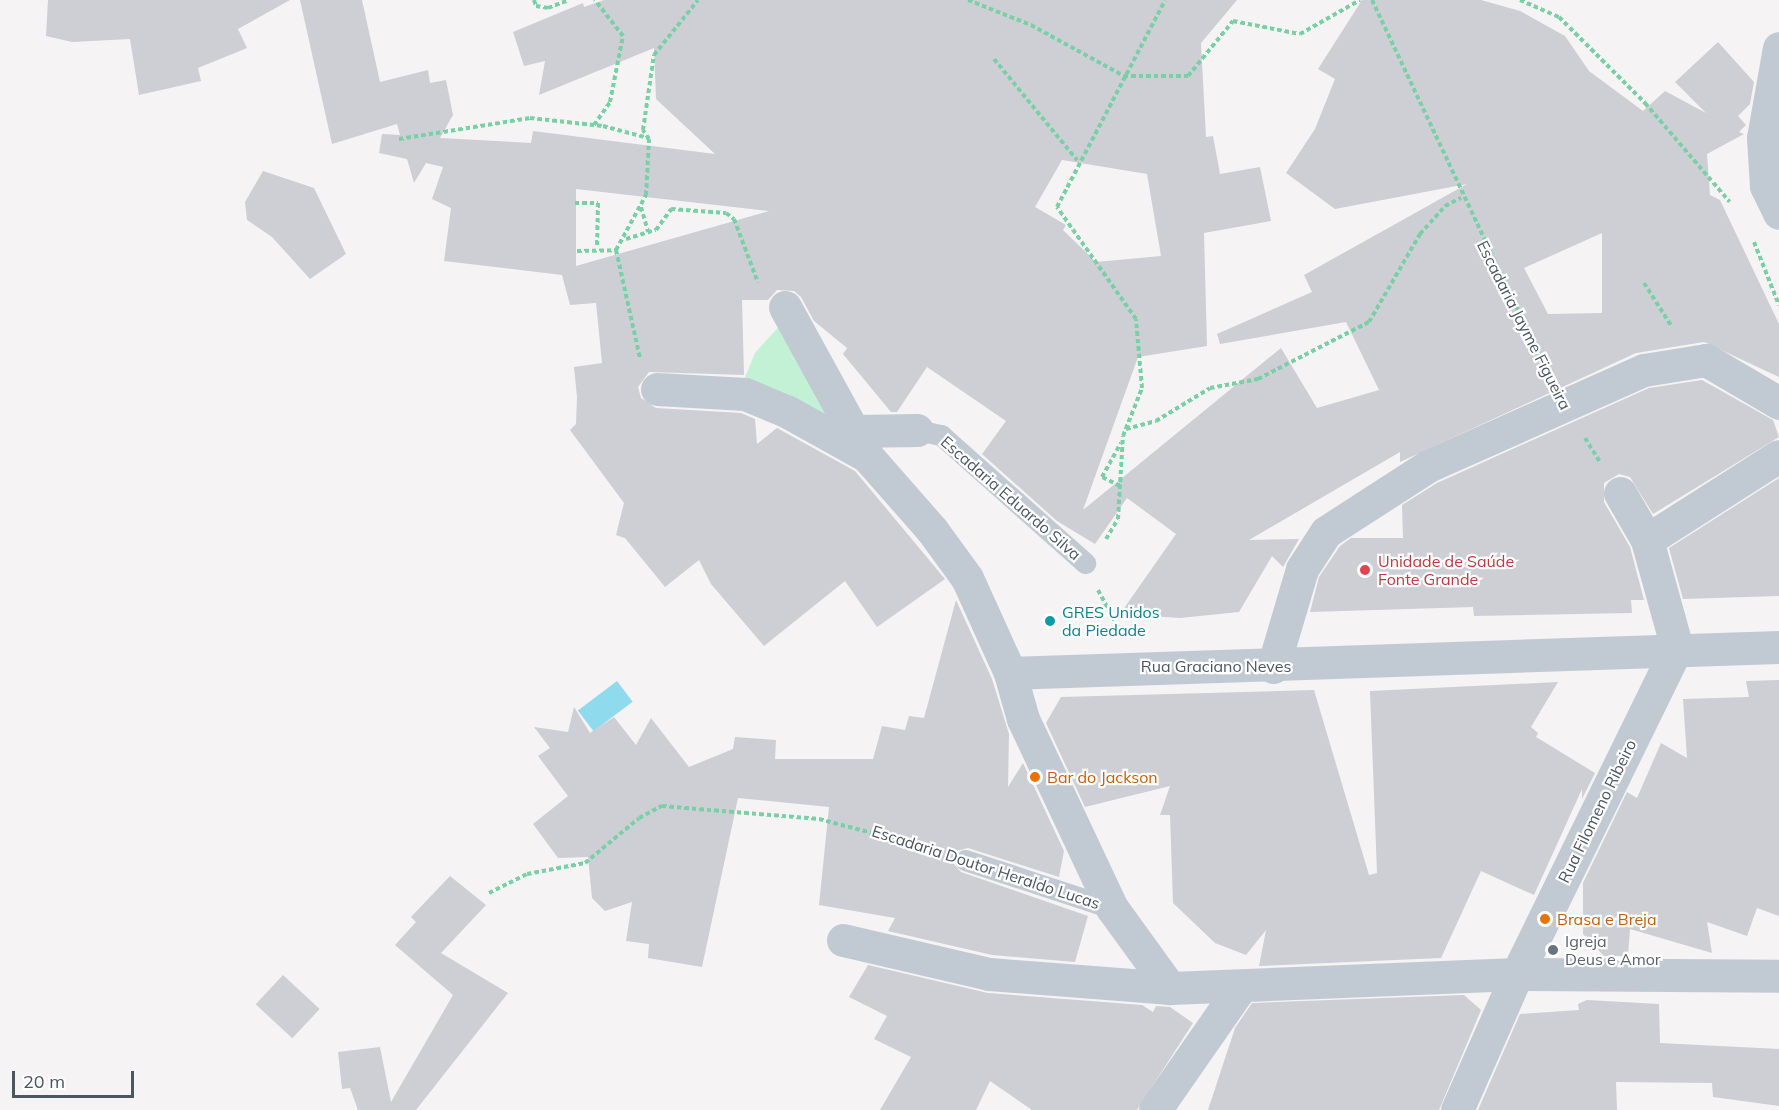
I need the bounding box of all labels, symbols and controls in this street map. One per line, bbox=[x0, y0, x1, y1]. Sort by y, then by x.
street label: Escadaria Jayme Figueira bbox=[1473, 237, 1575, 413]
street label: Escadaria Eduardo Silva bbox=[937, 432, 1085, 564]
place label: Unidade de Saúde Fonte Grande bbox=[1378, 551, 1514, 589]
marker: Unidade de Saúde Fonte Grande bbox=[1356, 561, 1374, 579]
place label: GRES Unidos da Piedade bbox=[1062, 602, 1160, 640]
marker: GRES Unidos da Piedade bbox=[1043, 614, 1057, 628]
street label: Rua Graciano Neves bbox=[1141, 656, 1291, 676]
street label: Rua Filomeno Ribeiro bbox=[1554, 736, 1640, 886]
place label: Bar do Jackson bbox=[1047, 767, 1158, 787]
marker: Bar do Jackson bbox=[1028, 770, 1042, 784]
street label: Escadaria Doutor Heraldo Lucas bbox=[870, 821, 1102, 913]
place label: Brasa e Breja bbox=[1557, 909, 1656, 929]
marker: Brasa e Breja bbox=[1538, 912, 1552, 926]
place label: Igreja Deus e Amor bbox=[1565, 931, 1661, 969]
marker: Igreja Deus e Amor bbox=[1546, 943, 1560, 957]
scale bar bbox=[15, 1059, 136, 1097]
text: 20 m bbox=[23, 1070, 65, 1093]

